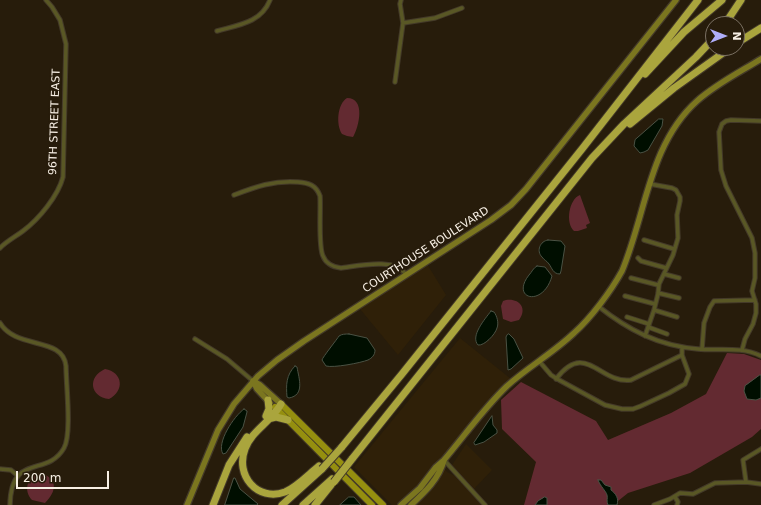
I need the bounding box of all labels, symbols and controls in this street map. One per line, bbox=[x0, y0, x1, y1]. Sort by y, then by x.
north arrow bbox=[705, 16, 745, 56]
text: N bbox=[730, 31, 743, 41]
street label: 96TH STREET EAST bbox=[47, 69, 63, 175]
street label: COURTHOUSE BOULEVARD bbox=[360, 204, 492, 296]
scale bar bbox=[18, 463, 111, 489]
text: 200 m bbox=[23, 471, 61, 485]

